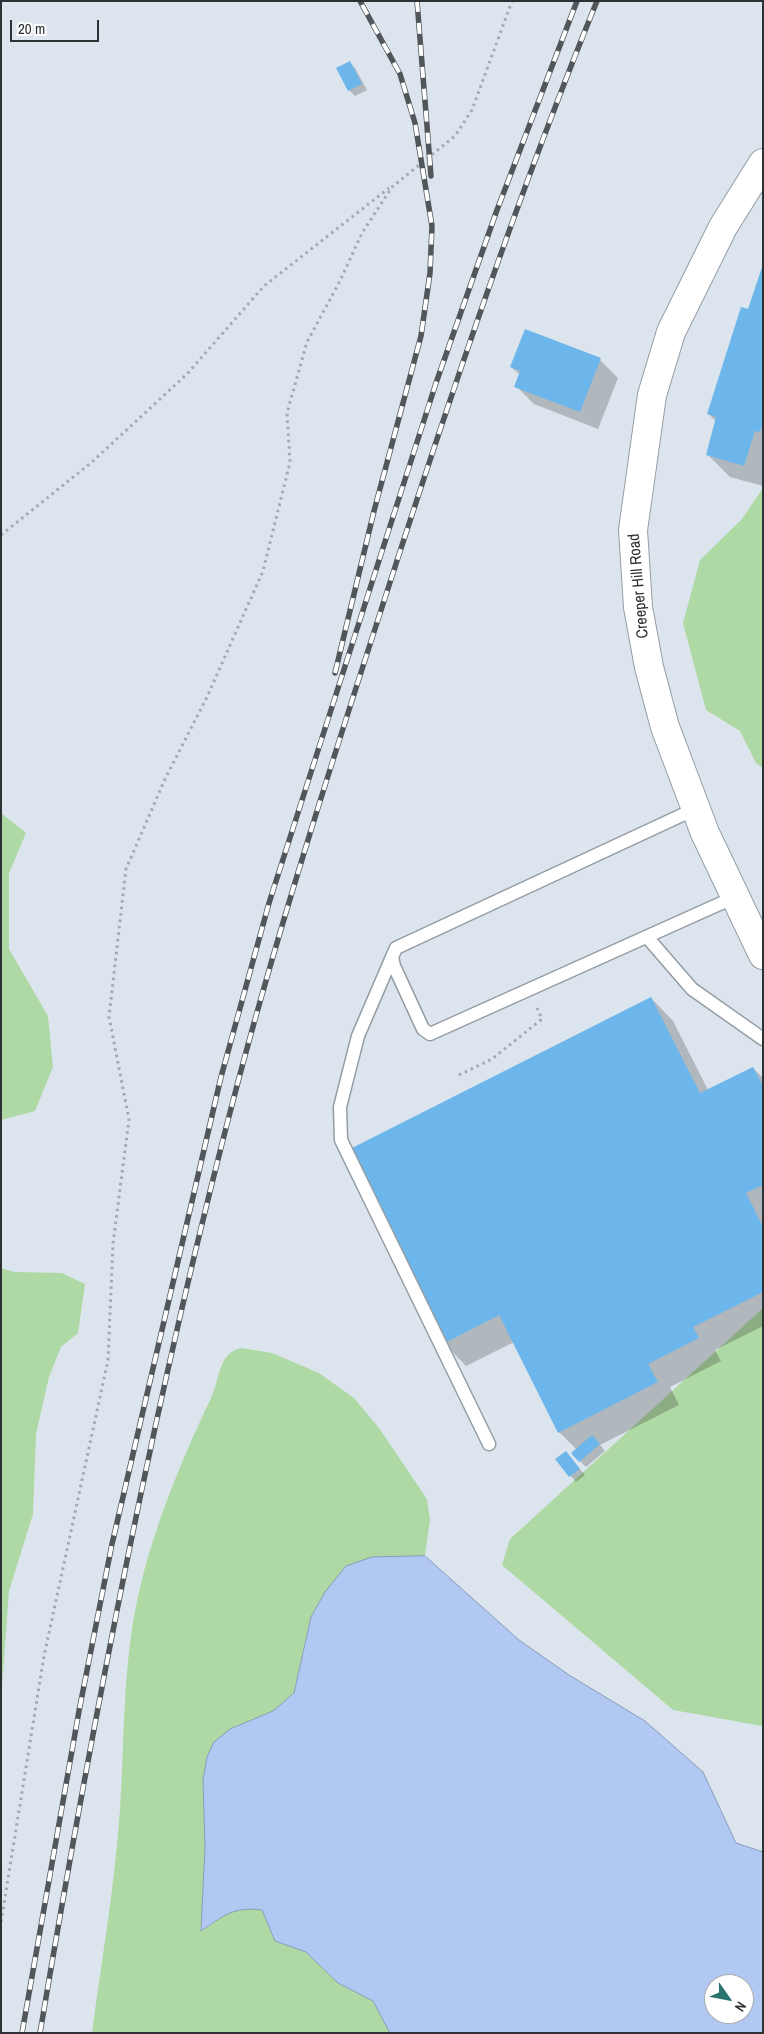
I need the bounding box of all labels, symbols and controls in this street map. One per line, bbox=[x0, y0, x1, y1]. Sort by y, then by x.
scale bar bbox=[12, 10, 101, 42]
text: 20 m bbox=[18, 18, 45, 39]
street label: Creeper Hill Road bbox=[625, 533, 653, 639]
north arrow bbox=[704, 1974, 754, 2024]
text: N bbox=[731, 1998, 751, 2015]

